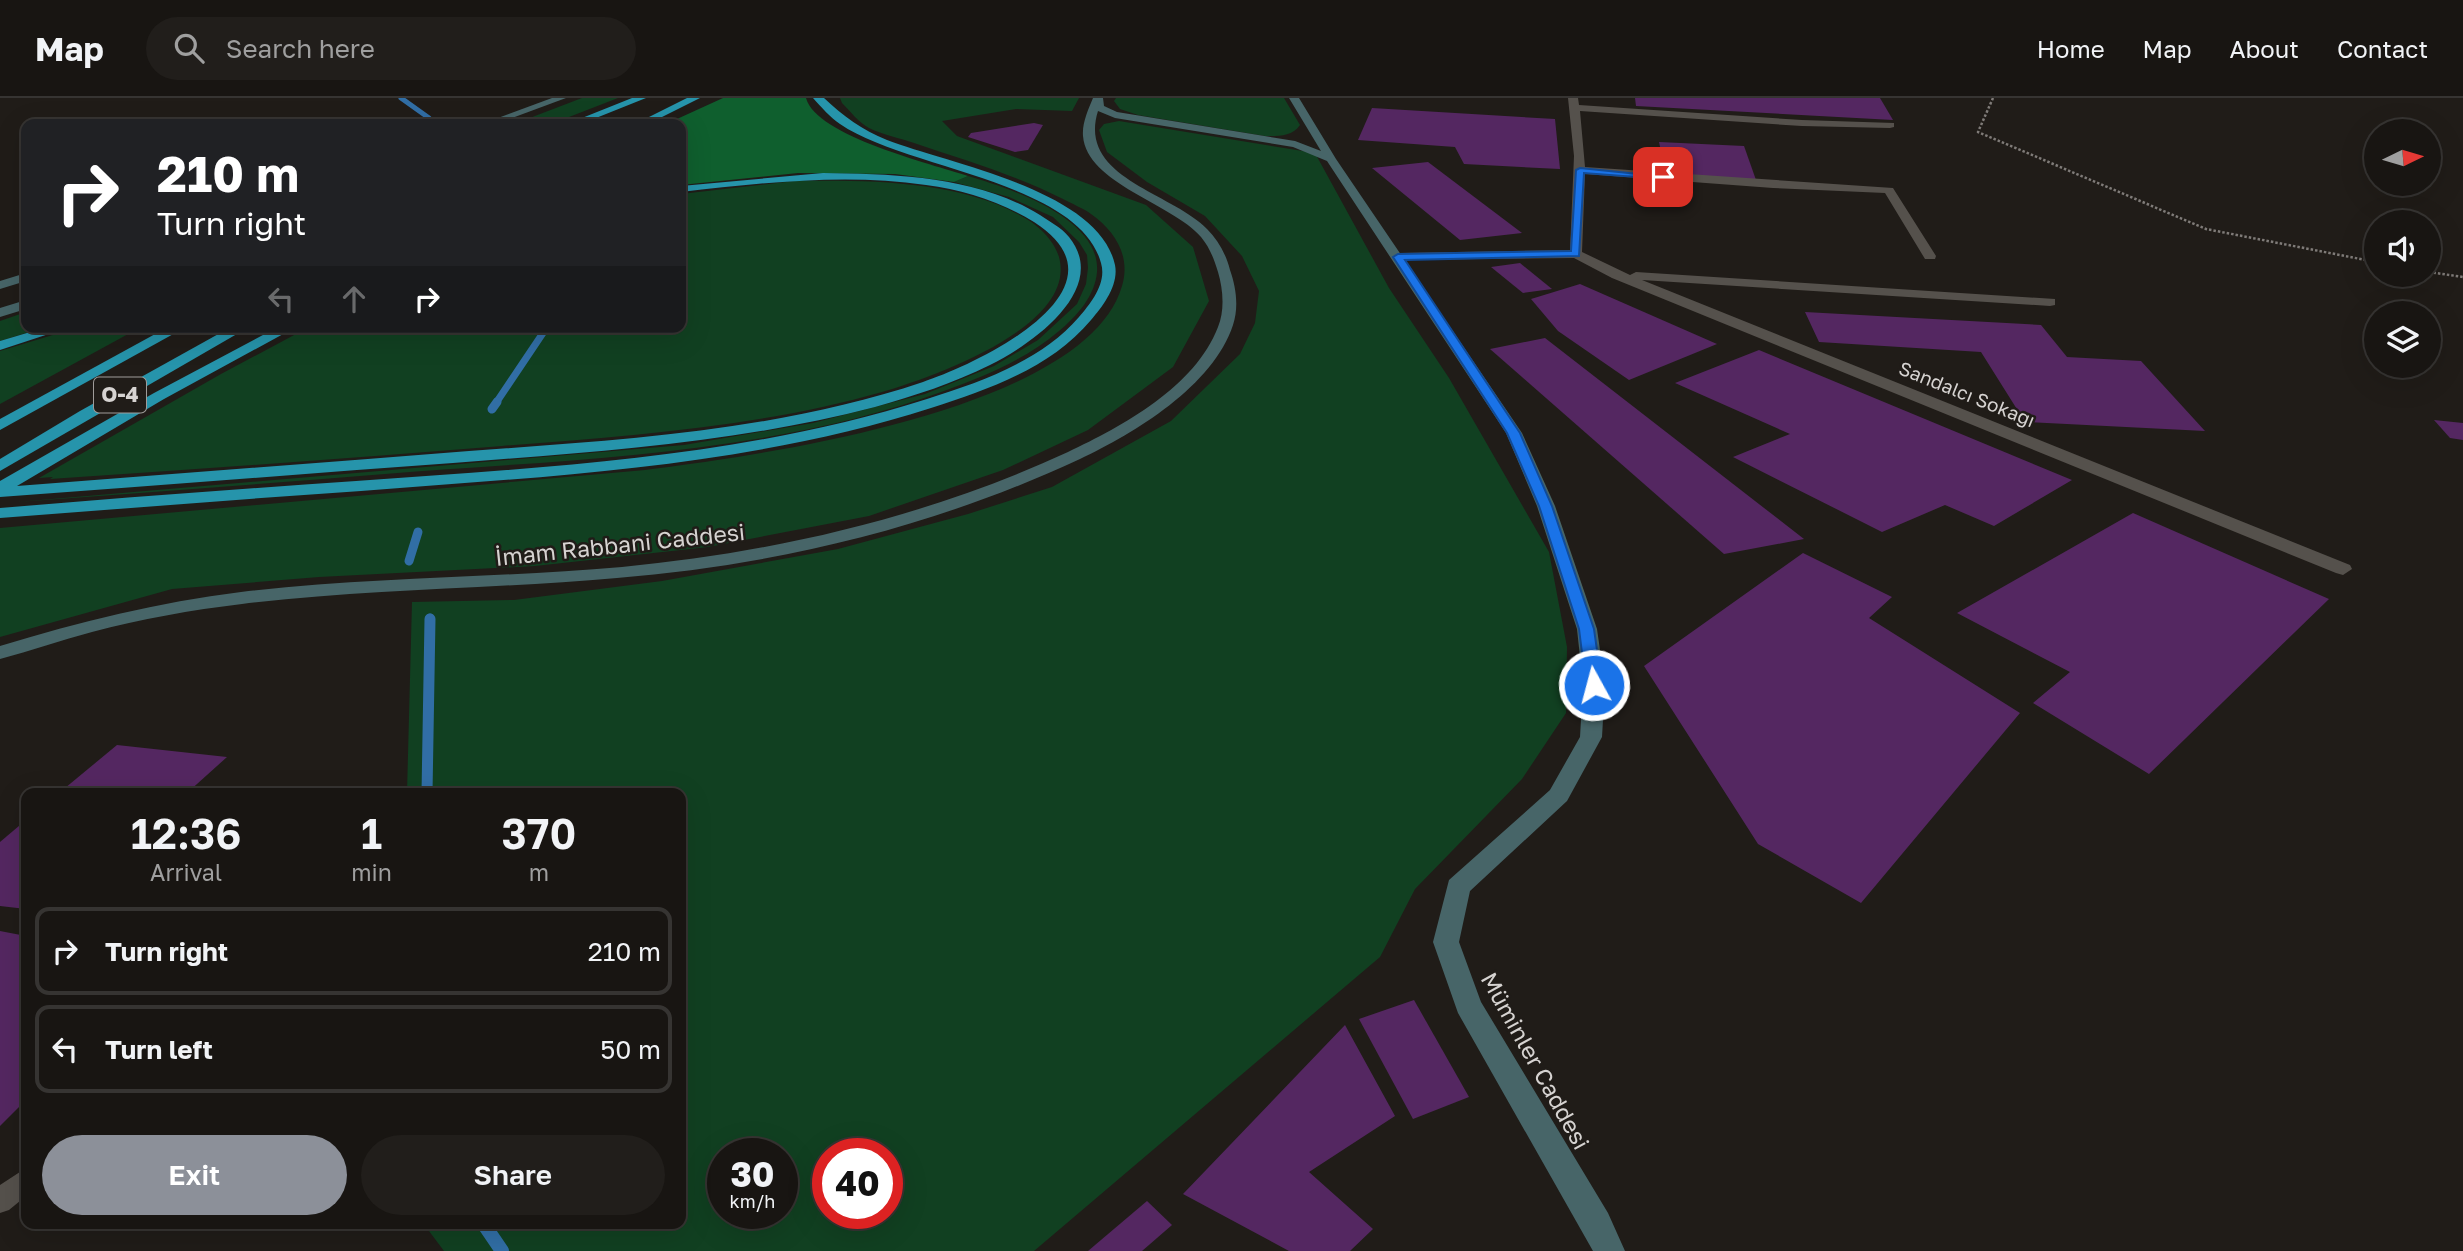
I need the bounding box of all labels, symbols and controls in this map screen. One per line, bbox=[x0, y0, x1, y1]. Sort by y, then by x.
search box bbox=[146, 17, 636, 80]
text: Map bbox=[35, 29, 104, 68]
icon: search bbox=[170, 29, 208, 67]
text: Search here bbox=[226, 33, 375, 64]
text: Home bbox=[2037, 34, 2105, 63]
text: Map bbox=[2143, 34, 2192, 63]
text: About bbox=[2230, 34, 2299, 63]
text: Contact bbox=[2337, 34, 2428, 63]
north arrow bbox=[2364, 119, 2441, 196]
map controls bbox=[2364, 119, 2441, 378]
text: 210 m bbox=[157, 144, 299, 203]
icon: right bbox=[42, 147, 133, 238]
pin bbox=[1633, 147, 1693, 207]
icon: arrive bbox=[1644, 158, 1682, 196]
text: Turn right bbox=[157, 204, 306, 242]
button: sound bbox=[2364, 210, 2441, 287]
icon: left bbox=[262, 280, 300, 318]
icon: ahead bbox=[335, 280, 373, 318]
icon: right bbox=[408, 280, 446, 318]
button: layers bbox=[2364, 301, 2441, 378]
street label: Sandalcı Sokağı bbox=[1896, 356, 2039, 431]
road number: O-4 bbox=[94, 378, 146, 412]
street label: İmam Rabbani Caddesi bbox=[494, 517, 746, 571]
position arrow bbox=[1557, 648, 1631, 722]
text: 12:36 bbox=[131, 808, 242, 858]
text: 1 bbox=[361, 808, 382, 858]
text: 370 bbox=[501, 808, 576, 858]
text: Arrival bbox=[150, 858, 222, 886]
text: min bbox=[351, 858, 392, 886]
text: m bbox=[529, 858, 549, 886]
icon: right bbox=[46, 932, 84, 970]
text: Turn right bbox=[105, 936, 228, 967]
text: 210 m bbox=[588, 936, 661, 967]
street label: Müminler Caddesi bbox=[1476, 967, 1596, 1154]
icon: left bbox=[46, 1030, 84, 1068]
text: Turn left bbox=[105, 1034, 213, 1065]
text: 50 m bbox=[600, 1034, 661, 1065]
button: Exit bbox=[42, 1135, 347, 1215]
button: Share bbox=[361, 1135, 665, 1215]
speed limit sign: 40 bbox=[812, 1138, 903, 1229]
text: 30 bbox=[730, 1153, 775, 1195]
text: km/h bbox=[730, 1190, 775, 1212]

